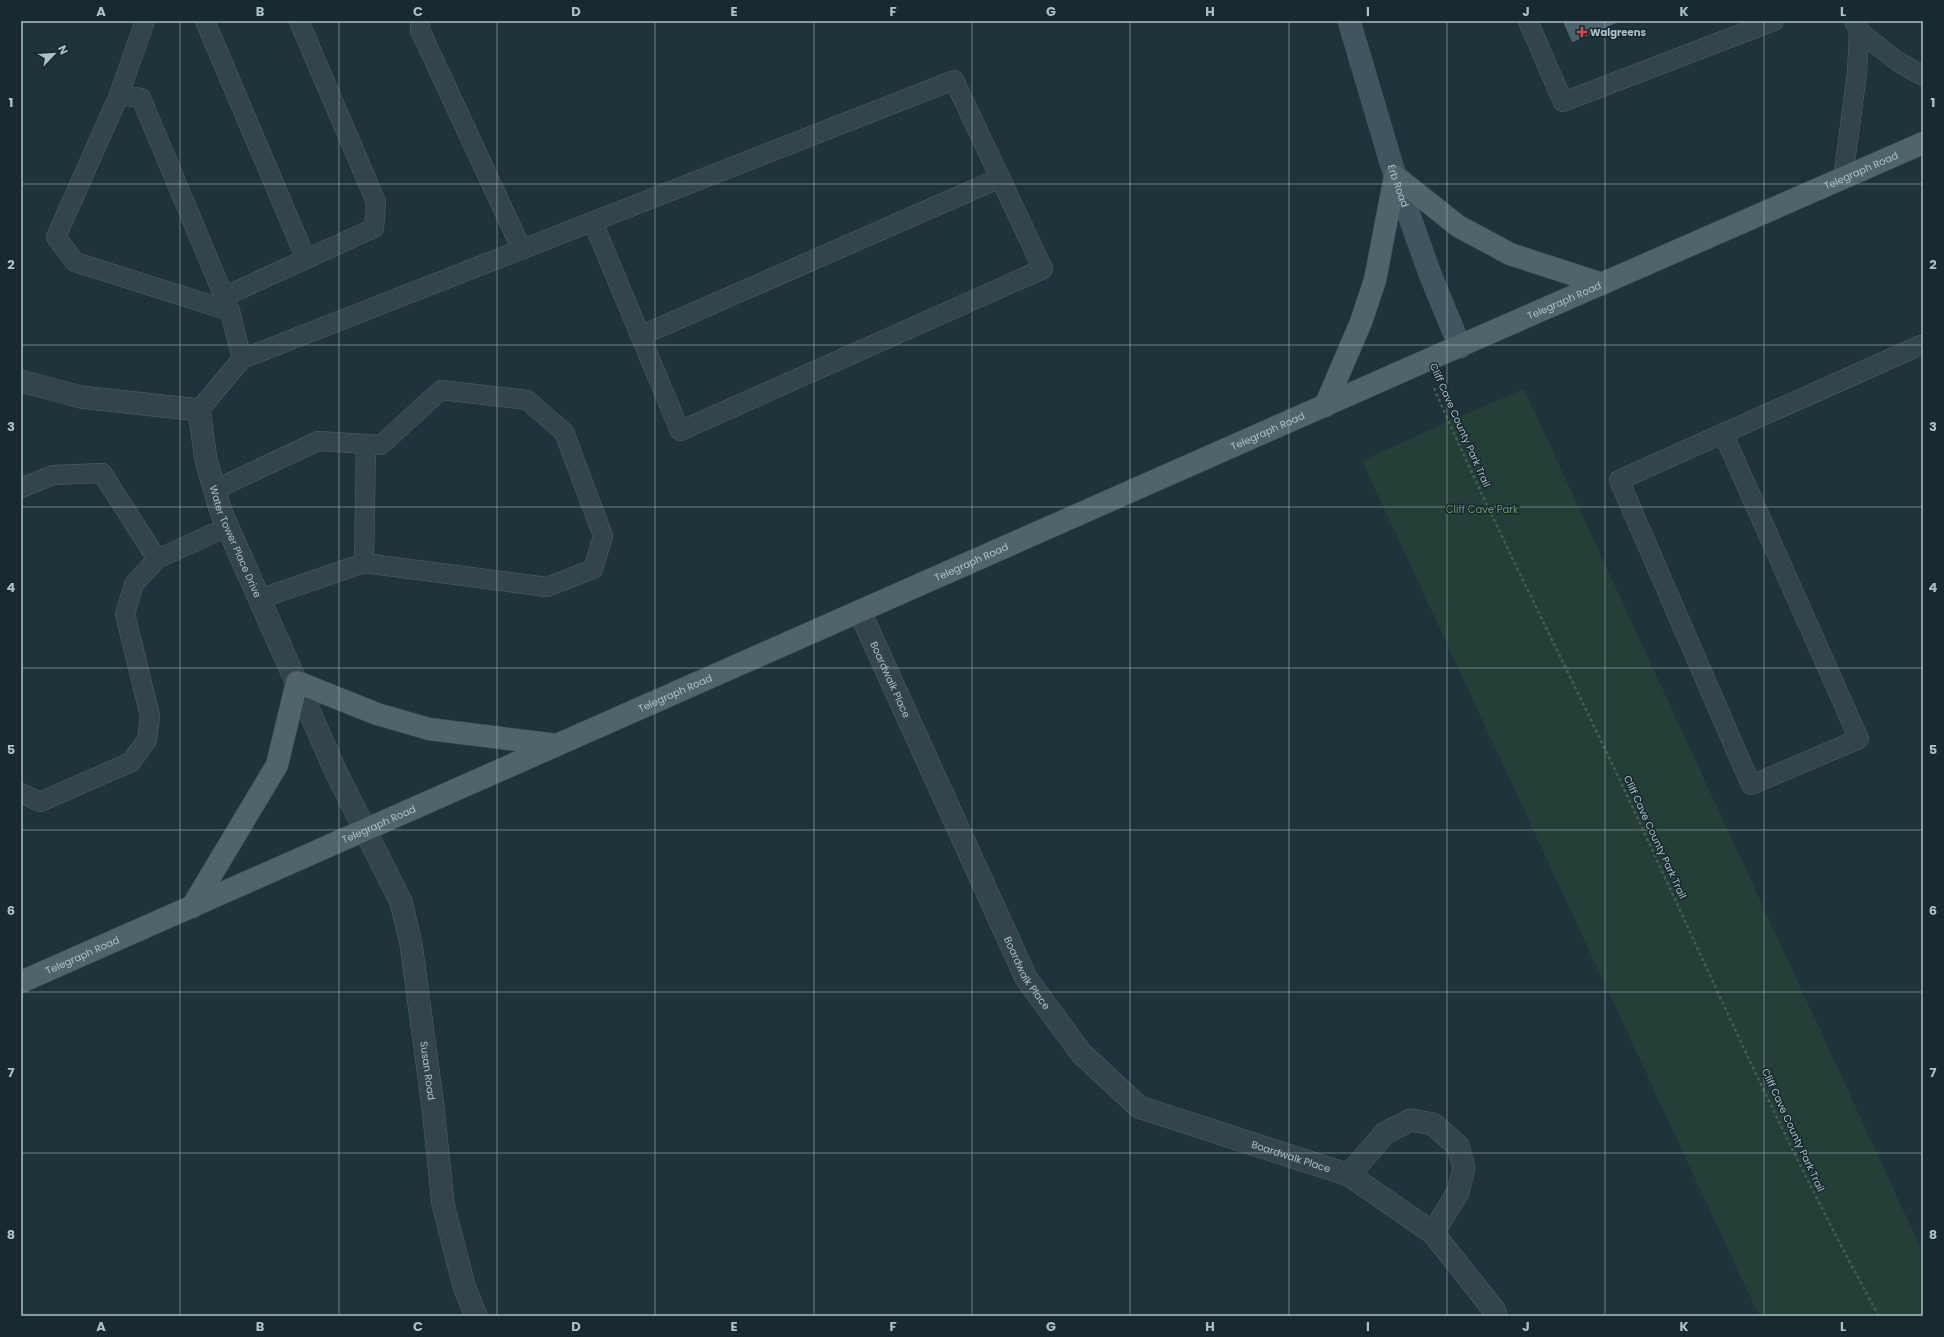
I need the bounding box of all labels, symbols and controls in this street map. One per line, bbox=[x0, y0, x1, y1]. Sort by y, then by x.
text: A bbox=[96, 2, 106, 21]
text: B bbox=[256, 2, 265, 21]
text: C bbox=[413, 2, 423, 21]
text: D bbox=[571, 2, 581, 21]
text: E bbox=[730, 2, 738, 21]
text: F bbox=[889, 2, 897, 21]
text: G bbox=[1046, 2, 1056, 21]
text: H bbox=[1205, 2, 1215, 21]
text: I bbox=[1366, 2, 1370, 21]
text: J bbox=[1522, 2, 1530, 21]
text: K bbox=[1679, 2, 1689, 21]
text: L bbox=[1840, 2, 1846, 21]
place label: Walgreens bbox=[1590, 25, 1646, 40]
marker: Walgreens bbox=[1577, 27, 1587, 37]
north arrow bbox=[34, 34, 74, 74]
text: N bbox=[54, 43, 72, 57]
text: 1 bbox=[9, 93, 13, 112]
text: 1 bbox=[1931, 93, 1935, 112]
street label: Telegraph Road bbox=[1821, 147, 1900, 193]
street label: Erb Road bbox=[1384, 163, 1413, 209]
text: 2 bbox=[7, 255, 15, 274]
text: 2 bbox=[1929, 255, 1937, 274]
street label: Telegraph Road bbox=[1525, 277, 1603, 323]
street label: Cliff Cave County Park Trail bbox=[1426, 360, 1494, 490]
street label: Telegraph Road bbox=[1228, 408, 1307, 454]
text: 3 bbox=[7, 417, 15, 436]
text: 3 bbox=[1929, 417, 1937, 436]
street label: Water Tower Place Drive bbox=[206, 483, 265, 600]
park label: Cliff Cave Park bbox=[1446, 502, 1519, 517]
street label: Telegraph Road bbox=[932, 539, 1011, 585]
text: 4 bbox=[7, 578, 16, 597]
text: 4 bbox=[1929, 578, 1938, 597]
street label: Boardwalk Place bbox=[867, 639, 914, 720]
street label: Telegraph Road bbox=[636, 670, 714, 716]
text: 5 bbox=[7, 740, 15, 759]
text: 5 bbox=[1929, 740, 1937, 759]
street label: Cliff Cave County Park Trail bbox=[1620, 773, 1690, 901]
street label: Telegraph Road bbox=[339, 801, 418, 847]
text: 6 bbox=[7, 901, 15, 920]
text: 6 bbox=[1929, 901, 1937, 920]
street label: Telegraph Road bbox=[43, 932, 122, 978]
street label: Boardwalk Place bbox=[1001, 934, 1054, 1013]
street label: Susan Road bbox=[417, 1040, 439, 1101]
text: 7 bbox=[8, 1063, 15, 1082]
text: 7 bbox=[1930, 1063, 1937, 1082]
street label: Cliff Cave County Park Trail bbox=[1758, 1066, 1828, 1194]
street label: Boardwalk Place bbox=[1250, 1136, 1333, 1176]
text: 8 bbox=[7, 1225, 15, 1244]
text: 8 bbox=[1929, 1225, 1937, 1244]
text: A bbox=[96, 1317, 106, 1336]
text: B bbox=[256, 1317, 265, 1336]
text: C bbox=[413, 1317, 423, 1336]
text: D bbox=[571, 1317, 581, 1336]
text: E bbox=[730, 1317, 738, 1336]
text: F bbox=[889, 1317, 897, 1336]
text: G bbox=[1046, 1317, 1056, 1336]
text: H bbox=[1205, 1317, 1215, 1336]
text: I bbox=[1366, 1317, 1370, 1336]
text: J bbox=[1522, 1317, 1530, 1336]
text: K bbox=[1679, 1317, 1689, 1336]
text: L bbox=[1840, 1317, 1846, 1336]

